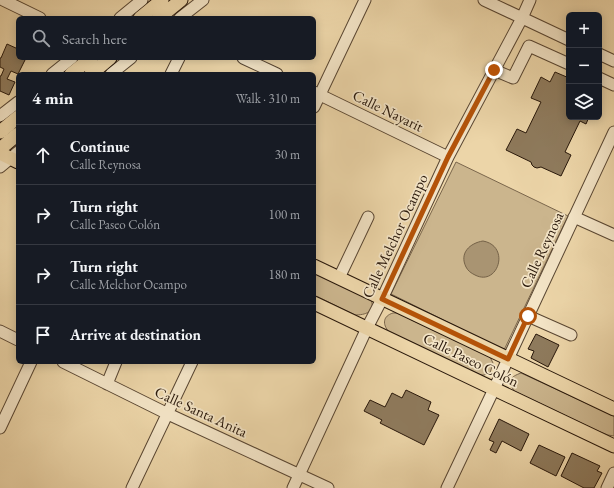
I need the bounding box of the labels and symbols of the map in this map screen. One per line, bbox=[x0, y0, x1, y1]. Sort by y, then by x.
route end bbox=[485, 61, 503, 79]
street label: Calle Nayarit bbox=[350, 85, 427, 136]
street label: Calle Melchor Ocampo bbox=[357, 171, 432, 301]
street label: Calle Reynosa bbox=[516, 209, 567, 291]
route start bbox=[519, 307, 537, 325]
street label: Calle Paseo Colón bbox=[420, 328, 522, 391]
street label: Calle Santa Anita bbox=[152, 382, 251, 441]

